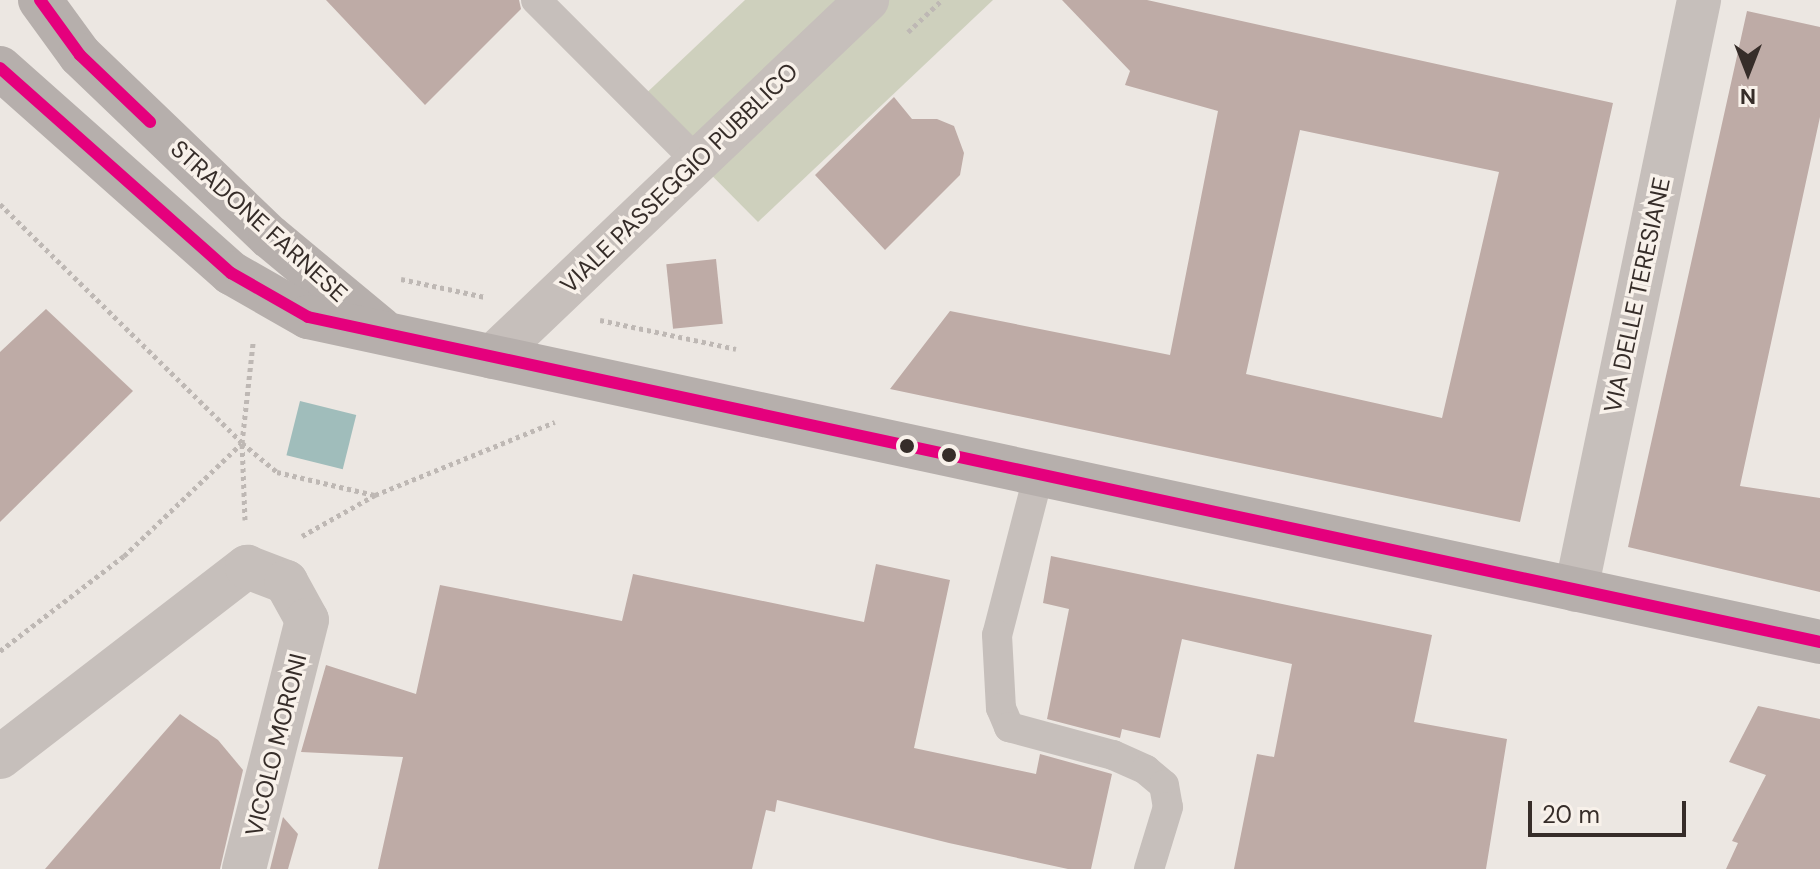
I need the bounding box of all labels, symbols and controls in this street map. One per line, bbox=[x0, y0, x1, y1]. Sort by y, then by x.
north arrow bbox=[1708, 32, 1788, 112]
street label: VIALE PASSEGGIO PUBBLICO bbox=[554, 57, 804, 299]
text: N bbox=[1740, 82, 1756, 111]
street label: STRADONE FARNESE bbox=[165, 134, 353, 308]
street label: VIA DELLE TERESIANE bbox=[1598, 175, 1676, 415]
unlabelled marker bbox=[899, 438, 915, 454]
unlabelled marker bbox=[941, 447, 957, 463]
street label: VICOLO MORONI bbox=[239, 651, 313, 839]
scale bar bbox=[1532, 785, 1690, 835]
text: 20 m bbox=[1542, 799, 1600, 830]

